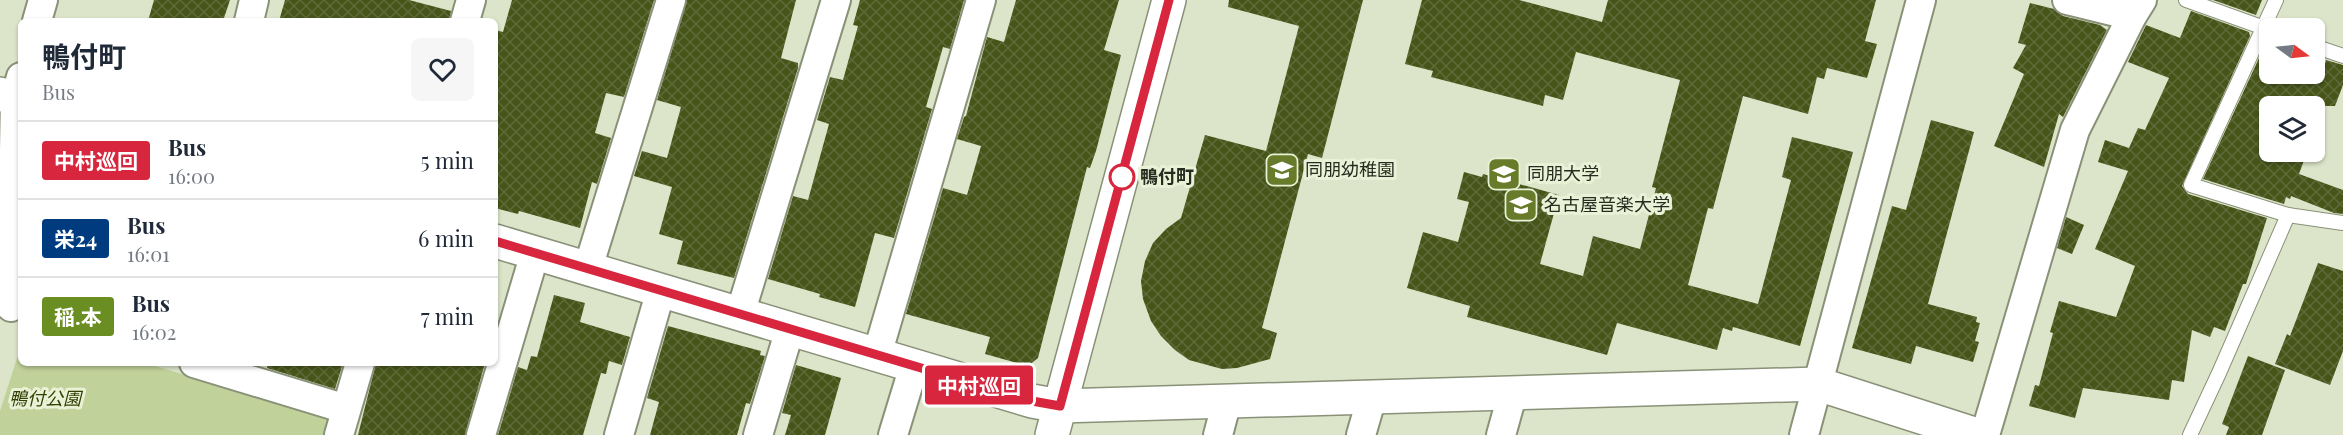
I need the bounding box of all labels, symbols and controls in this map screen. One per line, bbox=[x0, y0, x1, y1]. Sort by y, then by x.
north arrow bbox=[2259, 18, 2325, 84]
map controls bbox=[2259, 18, 2325, 162]
text: 鴨付町 bbox=[42, 37, 126, 74]
button: heart bbox=[411, 38, 474, 101]
text: Bus bbox=[42, 78, 75, 105]
button: layers bbox=[2259, 96, 2325, 162]
text: Bus bbox=[168, 132, 206, 162]
text: 5 min bbox=[421, 145, 474, 175]
text: 中村巡回 bbox=[54, 146, 138, 174]
school or university icon: 同朋幼稚園 bbox=[1264, 152, 1300, 188]
school or university icon: 同朋大学 bbox=[1486, 156, 1522, 192]
place label: 同朋幼稚園 bbox=[1305, 157, 1395, 181]
place label: 同朋大学 bbox=[1527, 161, 1599, 185]
text: 16:00 bbox=[168, 162, 215, 189]
marker: 鴨付町 bbox=[1109, 164, 1135, 190]
place label: 鴨付町 bbox=[1140, 164, 1194, 188]
school or university icon: 名古屋音楽大学 bbox=[1503, 187, 1539, 223]
place label: 名古屋音楽大学 bbox=[1544, 192, 1670, 216]
text: Bus bbox=[127, 210, 165, 240]
text: 6 min bbox=[418, 223, 474, 253]
text: 栄24 bbox=[54, 224, 97, 252]
text: 16:01 bbox=[127, 240, 170, 267]
text: Bus bbox=[132, 288, 170, 318]
text: 7 min bbox=[421, 301, 474, 331]
text: 稲.本 bbox=[54, 302, 102, 330]
text: 16:02 bbox=[132, 318, 176, 345]
line badge: 中村巡回 bbox=[937, 366, 1021, 404]
text: 中村巡回 bbox=[937, 371, 1021, 399]
park label: 鴨付公園 bbox=[9, 386, 84, 410]

